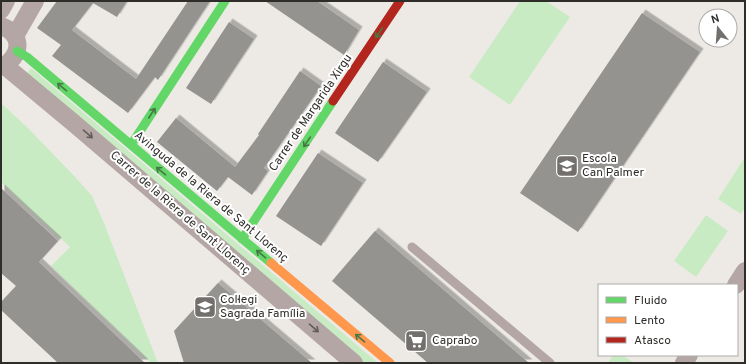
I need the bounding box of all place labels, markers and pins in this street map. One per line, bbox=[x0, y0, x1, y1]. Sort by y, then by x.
place label: Escola Can Palmer bbox=[582, 151, 645, 181]
school or university icon: Escola Can Palmer bbox=[554, 153, 580, 179]
place label: Col·legi Sagrada Família bbox=[220, 292, 305, 322]
school or university icon: Col·legi Sagrada Família bbox=[192, 294, 218, 320]
supermarket icon: Caprabo bbox=[403, 328, 429, 354]
place label: Caprabo bbox=[432, 333, 478, 349]

